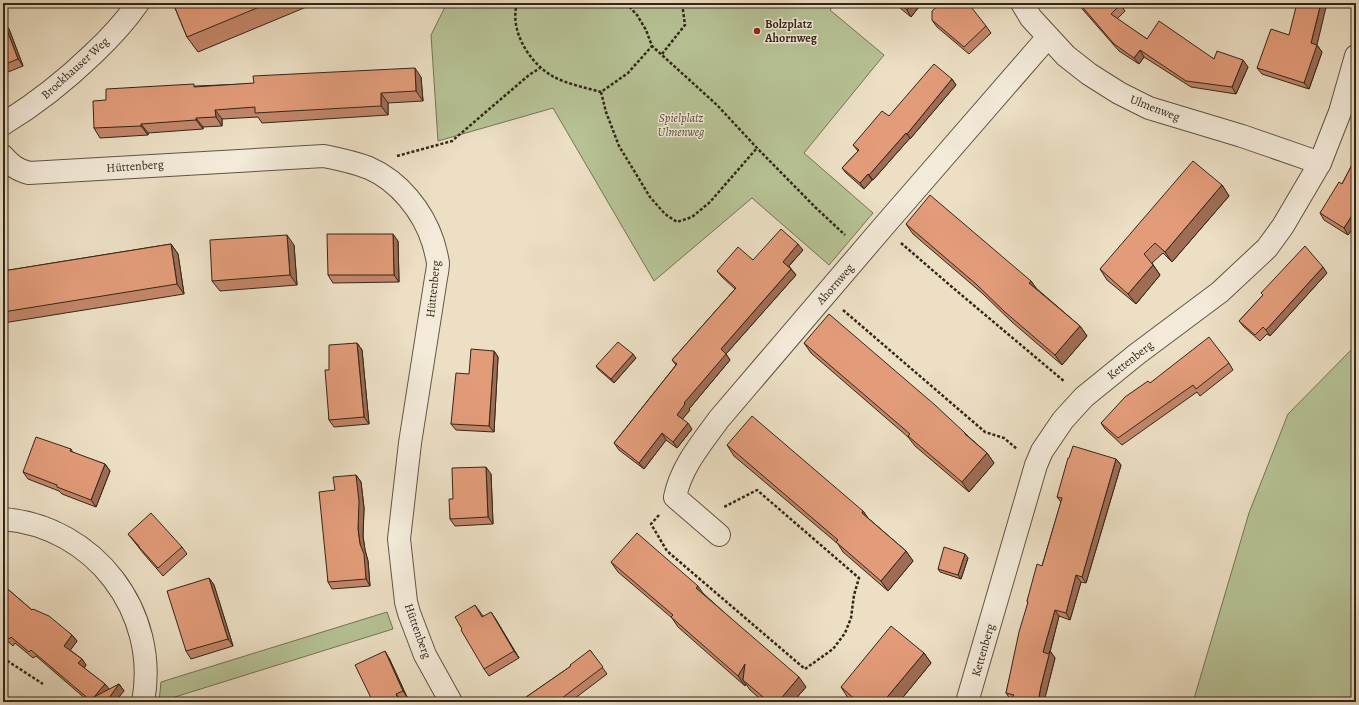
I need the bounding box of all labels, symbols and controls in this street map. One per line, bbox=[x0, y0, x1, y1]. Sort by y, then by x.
place label: Bolzplatz Ahornweg bbox=[764, 16, 818, 46]
marker: Bolzplatz Ahornweg bbox=[752, 26, 762, 36]
street label: Brockhauser Weg bbox=[38, 33, 112, 103]
street label: Ulmenweg bbox=[1128, 91, 1182, 125]
park label: Spielplatz Ulmenweg bbox=[658, 110, 705, 140]
street label: Hüttenberg bbox=[106, 156, 164, 176]
street label: Hüttenberg bbox=[422, 260, 444, 318]
street label: Ahornweg bbox=[812, 260, 857, 309]
street label: Kettenberg bbox=[1104, 337, 1156, 383]
street label: Hüttenberg bbox=[401, 601, 435, 661]
street label: Kettenberg bbox=[968, 622, 998, 678]

